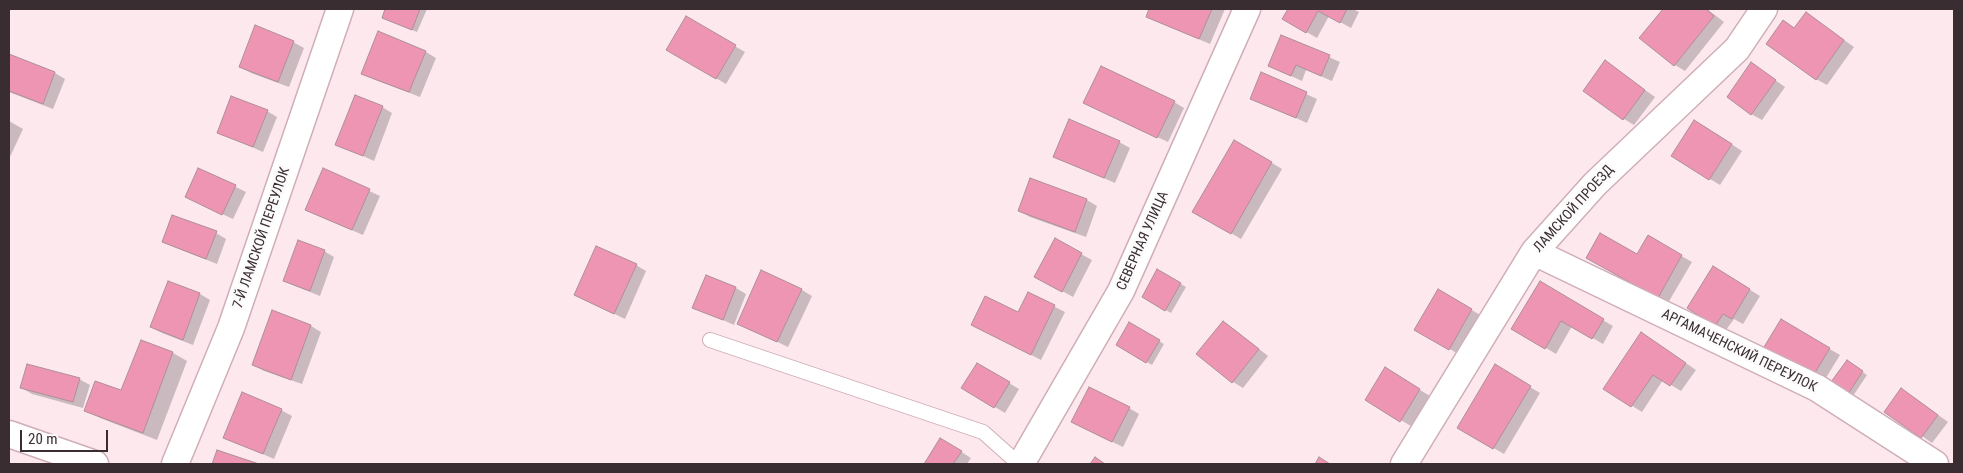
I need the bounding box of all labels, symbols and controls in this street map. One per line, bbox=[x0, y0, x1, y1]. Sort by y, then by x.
street label: ЛАМСКОЙ ПРОЕЗД bbox=[1530, 162, 1618, 256]
street label: 7-Й ЛАМСКОЙ ПЕРЕУЛОК bbox=[230, 165, 294, 311]
street label: СЕВЕРНАЯ УЛИЦА bbox=[1114, 189, 1172, 293]
street label: АРГАМАЧЕНСКИЙ ПЕРЕУЛОК bbox=[1659, 306, 1819, 396]
scale bar bbox=[22, 420, 110, 452]
text: 20 m bbox=[28, 430, 58, 448]

